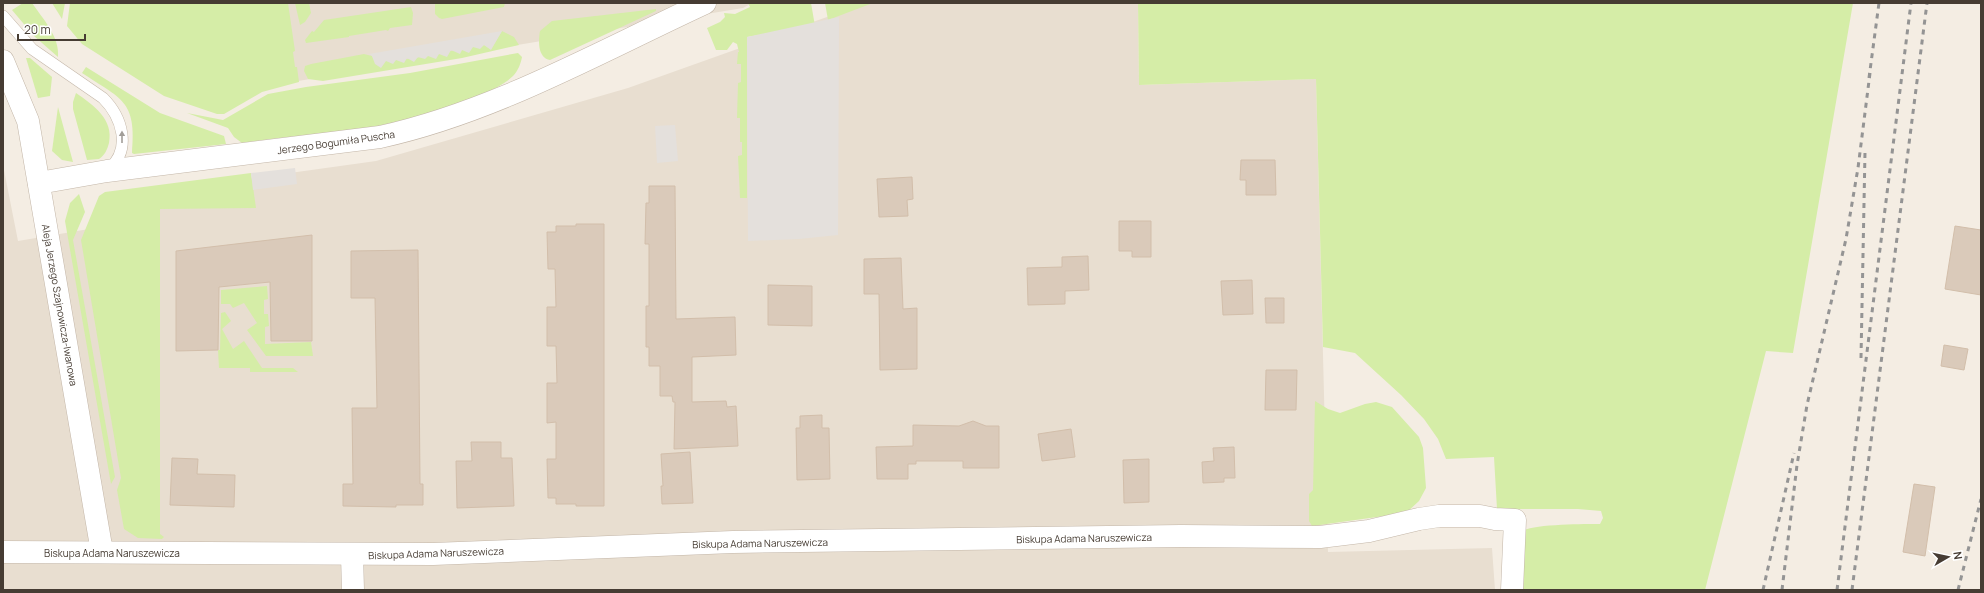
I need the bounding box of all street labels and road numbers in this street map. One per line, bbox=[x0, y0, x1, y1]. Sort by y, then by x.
street label: Jerzego Bogumiła Puscha bbox=[276, 127, 396, 157]
street label: Aleja Jerzego Szajnowicza-Iwanowa bbox=[39, 223, 81, 387]
street label: Biskupa Adama Naruszewicza bbox=[1016, 530, 1152, 546]
street label: Biskupa Adama Naruszewicza bbox=[692, 535, 828, 551]
street label: Biskupa Adama Naruszewicza bbox=[368, 544, 504, 562]
street label: Biskupa Adama Naruszewicza bbox=[44, 546, 180, 560]

